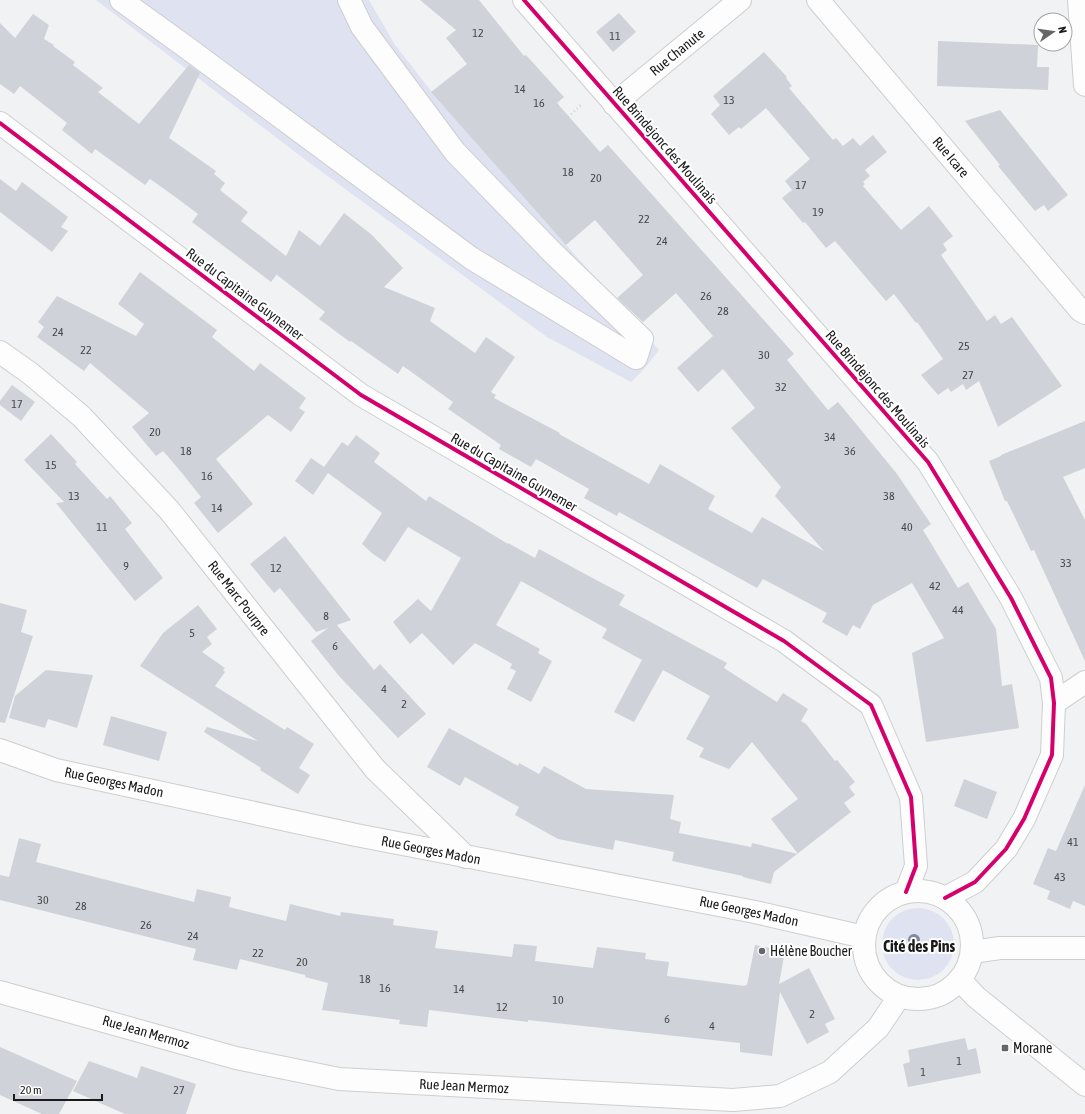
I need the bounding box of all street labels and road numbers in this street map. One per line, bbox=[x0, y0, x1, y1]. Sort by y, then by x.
street label: Rue Chanute bbox=[647, 25, 707, 79]
street label: Rue Brindejonc des Moulinais bbox=[610, 83, 720, 207]
street label: Rue Icare bbox=[930, 134, 972, 180]
street label: Rue du Capitaine Guynemer bbox=[183, 245, 307, 344]
street label: Rue Brindejonc des Moulinais bbox=[823, 327, 933, 451]
street label: Rue du Capitaine Guynemer bbox=[448, 429, 580, 515]
street label: Rue Marc Pourpre bbox=[205, 557, 273, 639]
street label: Rue Georges Madon bbox=[63, 764, 165, 800]
street label: Rue Georges Madon bbox=[380, 833, 482, 867]
street label: Rue Georges Madon bbox=[698, 893, 800, 929]
street label: Rue Jean Mermoz bbox=[101, 1012, 191, 1052]
street label: Rue Jean Mermoz bbox=[419, 1076, 509, 1096]

